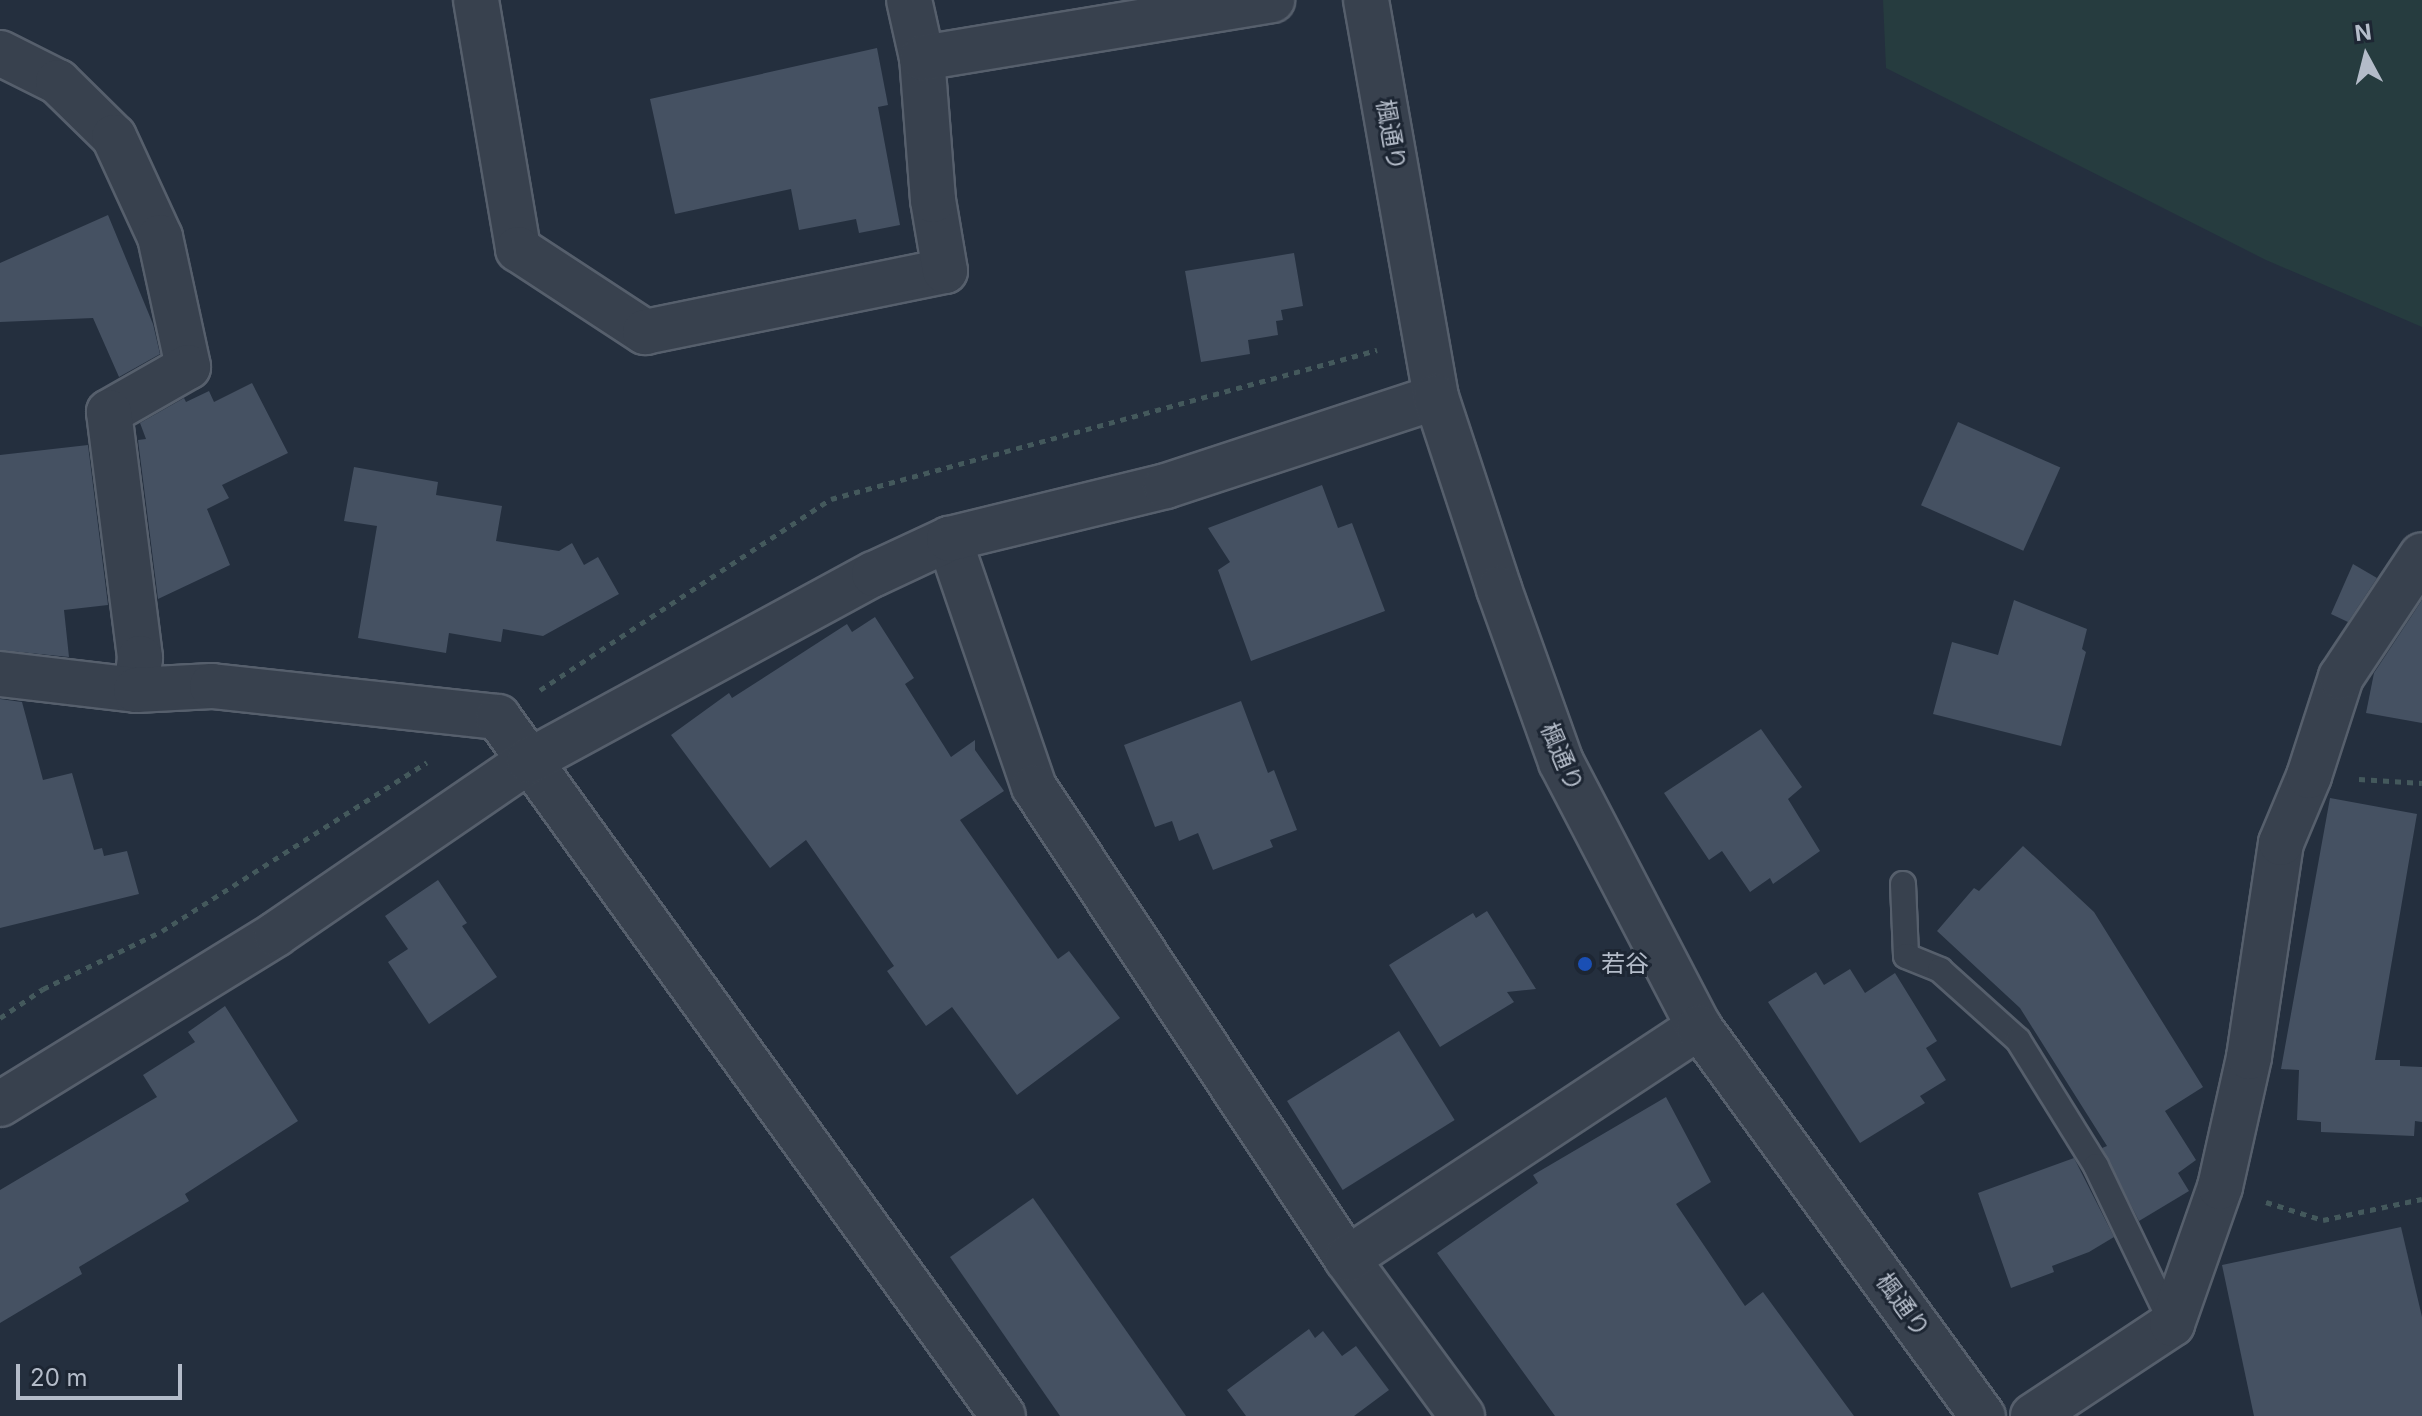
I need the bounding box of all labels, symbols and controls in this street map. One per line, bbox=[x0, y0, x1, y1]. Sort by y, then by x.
north arrow bbox=[2326, 16, 2406, 96]
text: N bbox=[2353, 18, 2373, 46]
street label: 楓通り bbox=[1371, 97, 1411, 173]
street label: 楓通り bbox=[1535, 718, 1589, 796]
place label: 若谷 bbox=[1601, 950, 1649, 978]
marker: 若谷 bbox=[1576, 955, 1594, 973]
street label: 楓通り bbox=[1870, 1267, 1936, 1343]
scale bar bbox=[20, 1348, 186, 1398]
text: 20 m bbox=[30, 1363, 88, 1392]

